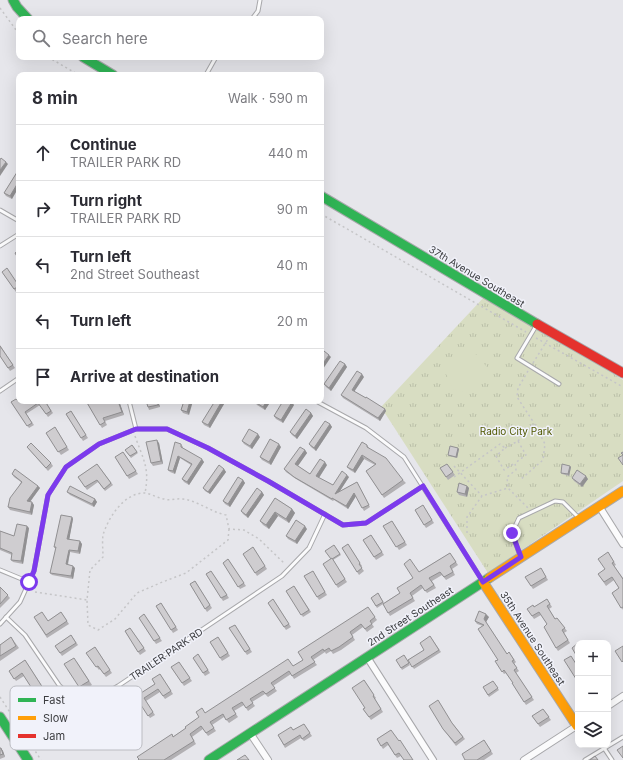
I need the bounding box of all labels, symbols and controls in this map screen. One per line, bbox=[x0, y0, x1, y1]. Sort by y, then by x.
search box bbox=[16, 16, 324, 60]
icon: search bbox=[30, 27, 52, 49]
text: Search here bbox=[62, 29, 148, 48]
text: 8 min bbox=[32, 88, 78, 108]
text: Walk · 590 m bbox=[228, 90, 308, 106]
text: Continue bbox=[70, 135, 137, 154]
icon: ahead bbox=[32, 142, 54, 164]
text: 440 m bbox=[268, 145, 308, 161]
text: TRAILER PARK RD bbox=[70, 154, 181, 170]
text: Turn right bbox=[70, 191, 142, 210]
icon: right bbox=[32, 198, 54, 220]
text: 90 m bbox=[277, 201, 308, 217]
text: TRAILER PARK RD bbox=[70, 210, 181, 226]
street label: 37th Avenue Southeast bbox=[427, 243, 528, 310]
text: Turn left bbox=[70, 247, 131, 266]
icon: left bbox=[32, 254, 54, 276]
text: 40 m bbox=[276, 257, 308, 273]
text: 2nd Street Southeast bbox=[70, 266, 199, 282]
icon: left bbox=[32, 310, 54, 332]
text: Turn left bbox=[70, 311, 131, 330]
text: 20 m bbox=[277, 313, 308, 329]
icon: arrive bbox=[32, 366, 54, 388]
text: Arrive at destination bbox=[70, 367, 219, 386]
park label: Radio City Park bbox=[480, 425, 553, 437]
route end bbox=[503, 524, 521, 542]
route start bbox=[20, 573, 38, 591]
street label: 2nd Street Southeast bbox=[365, 583, 456, 648]
street label: 35th Avenue Southeast bbox=[498, 589, 568, 688]
street label: TRAILER PARK RD bbox=[127, 625, 205, 683]
map controls bbox=[575, 640, 611, 748]
button: + bbox=[575, 640, 611, 676]
button: − bbox=[575, 676, 611, 712]
legend bbox=[10, 686, 142, 750]
text: Fast bbox=[43, 693, 65, 707]
text: Slow bbox=[43, 711, 68, 725]
button: layers bbox=[575, 712, 611, 748]
text: Jam bbox=[43, 729, 65, 743]

